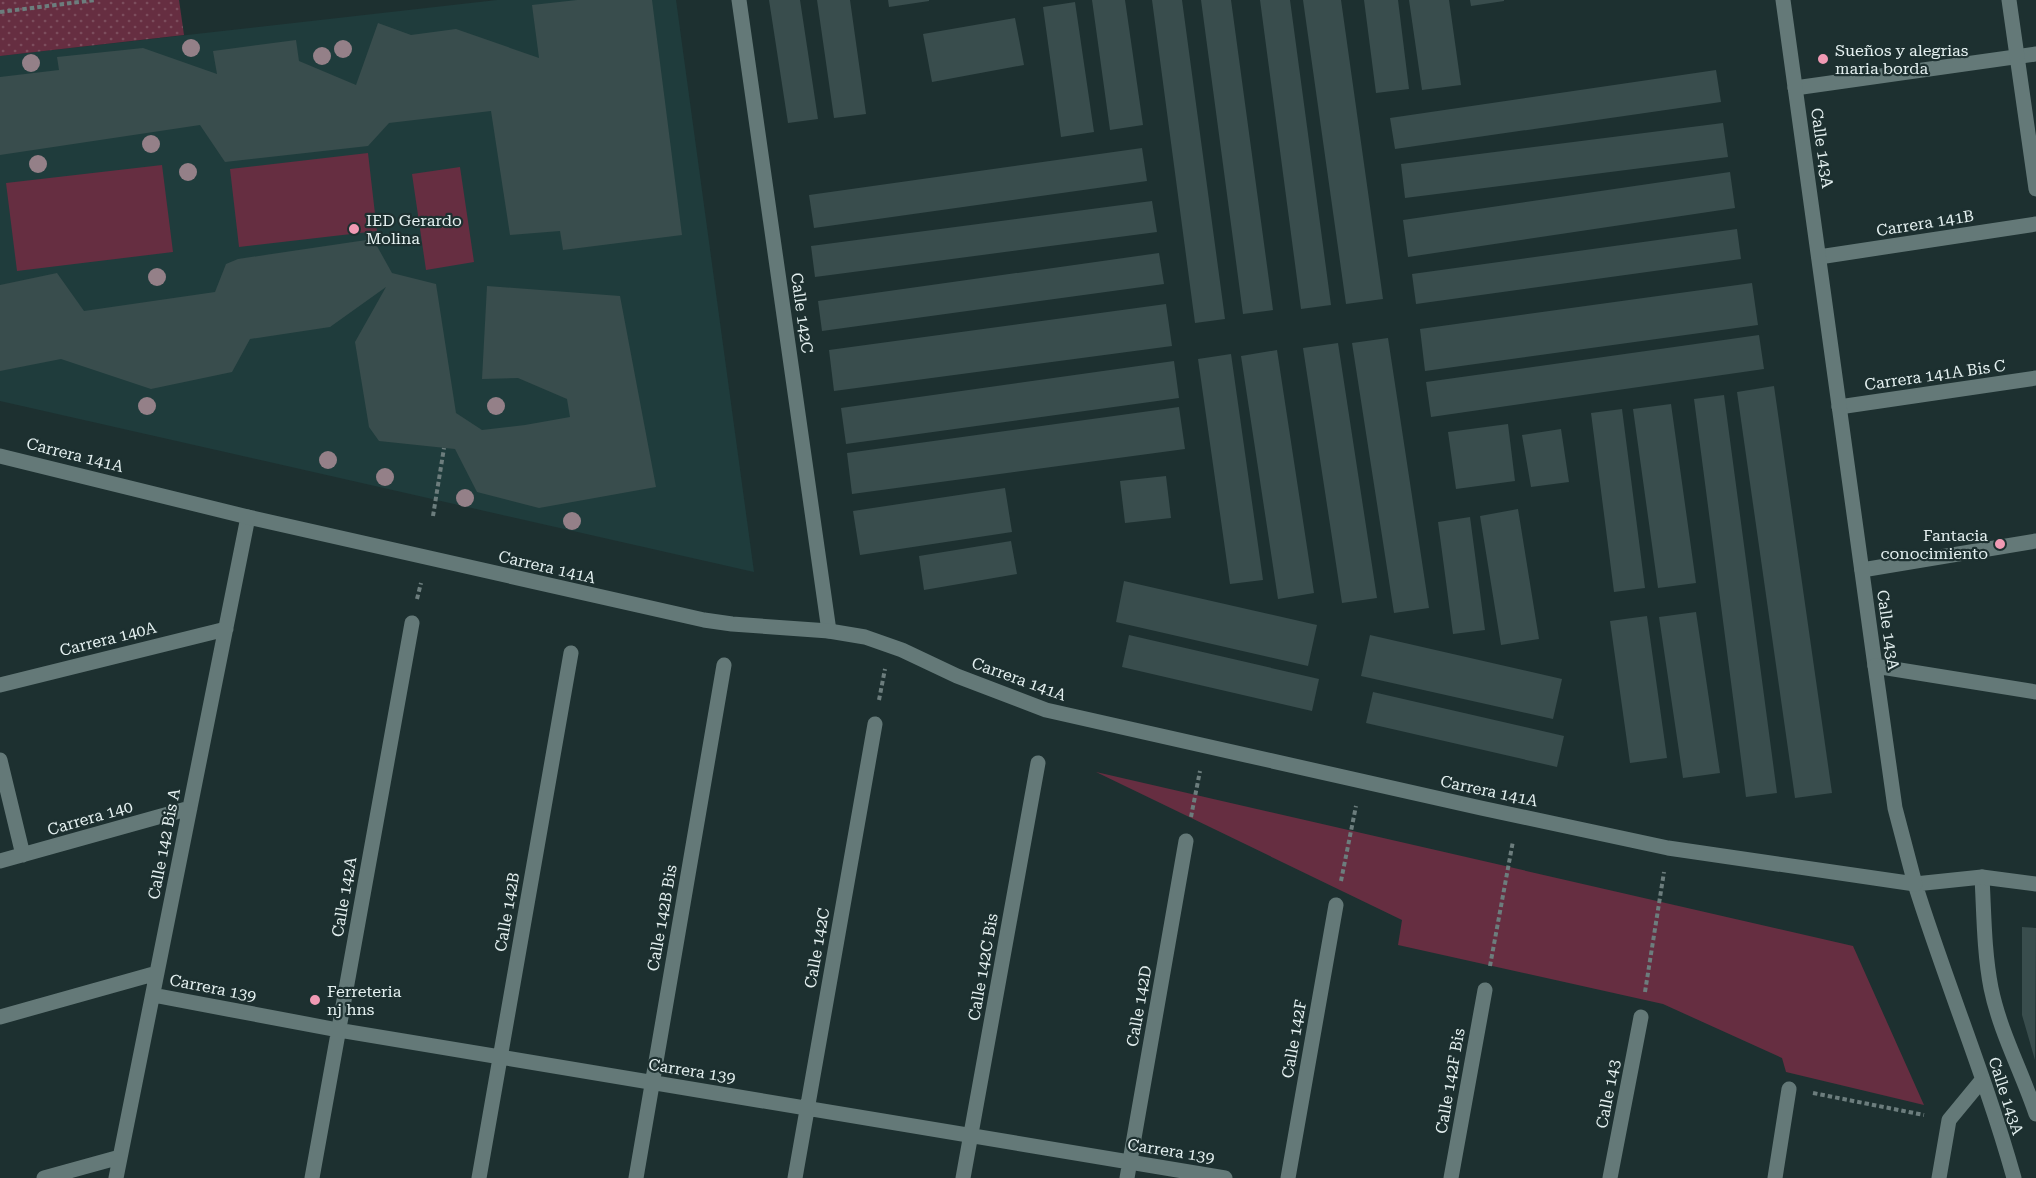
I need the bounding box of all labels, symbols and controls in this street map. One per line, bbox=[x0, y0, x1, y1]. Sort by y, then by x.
place label: Sueños y alegrias maria borda bbox=[1835, 41, 1969, 78]
marker: Sueños y alegrias maria borda bbox=[1816, 52, 1830, 66]
street label: Calle 143A bbox=[1807, 107, 1837, 190]
street label: Carrera 141B bbox=[1875, 206, 1975, 240]
place label: IED Gerardo Molina bbox=[366, 211, 462, 248]
marker: IED Gerardo Molina bbox=[347, 222, 361, 236]
street label: Calle 142C bbox=[787, 271, 817, 355]
street label: Carrera 141A Bis C bbox=[1863, 356, 2007, 394]
street label: Carrera 141A bbox=[25, 434, 126, 476]
place label: Fantacia conocimiento bbox=[1881, 526, 1988, 563]
marker: Fantacia conocimiento bbox=[1993, 537, 2007, 551]
street label: Carrera 141A bbox=[497, 547, 598, 588]
street label: Calle 143A bbox=[1873, 589, 1903, 672]
street label: Carrera 140A bbox=[58, 618, 159, 660]
street label: Carrera 141A bbox=[969, 653, 1070, 705]
street label: Carrera 141A bbox=[1439, 771, 1540, 811]
street label: Calle 142 Bis A bbox=[144, 786, 184, 901]
street label: Carrera 140 bbox=[45, 797, 135, 839]
street label: Calle 142A bbox=[328, 855, 361, 939]
street label: Calle 142B Bis bbox=[643, 863, 681, 973]
street label: Calle 142B bbox=[491, 871, 523, 953]
street label: Calle 142C bbox=[801, 906, 833, 990]
street label: Calle 142C Bis bbox=[964, 911, 1002, 1022]
street label: Calle 142D bbox=[1123, 964, 1155, 1048]
street label: Carrera 139 bbox=[168, 970, 258, 1006]
place label: Ferreteria nj hns bbox=[327, 982, 402, 1019]
marker: Ferreteria nj hns bbox=[308, 993, 322, 1007]
street label: Calle 142F bbox=[1278, 998, 1310, 1080]
street label: Calle 142F Bis bbox=[1431, 1026, 1469, 1135]
street label: Carrera 139 bbox=[647, 1055, 737, 1087]
street label: Calle 143A bbox=[1984, 1055, 2028, 1138]
street label: Calle 143 bbox=[1592, 1058, 1624, 1130]
street label: Carrera 139 bbox=[1126, 1135, 1216, 1167]

